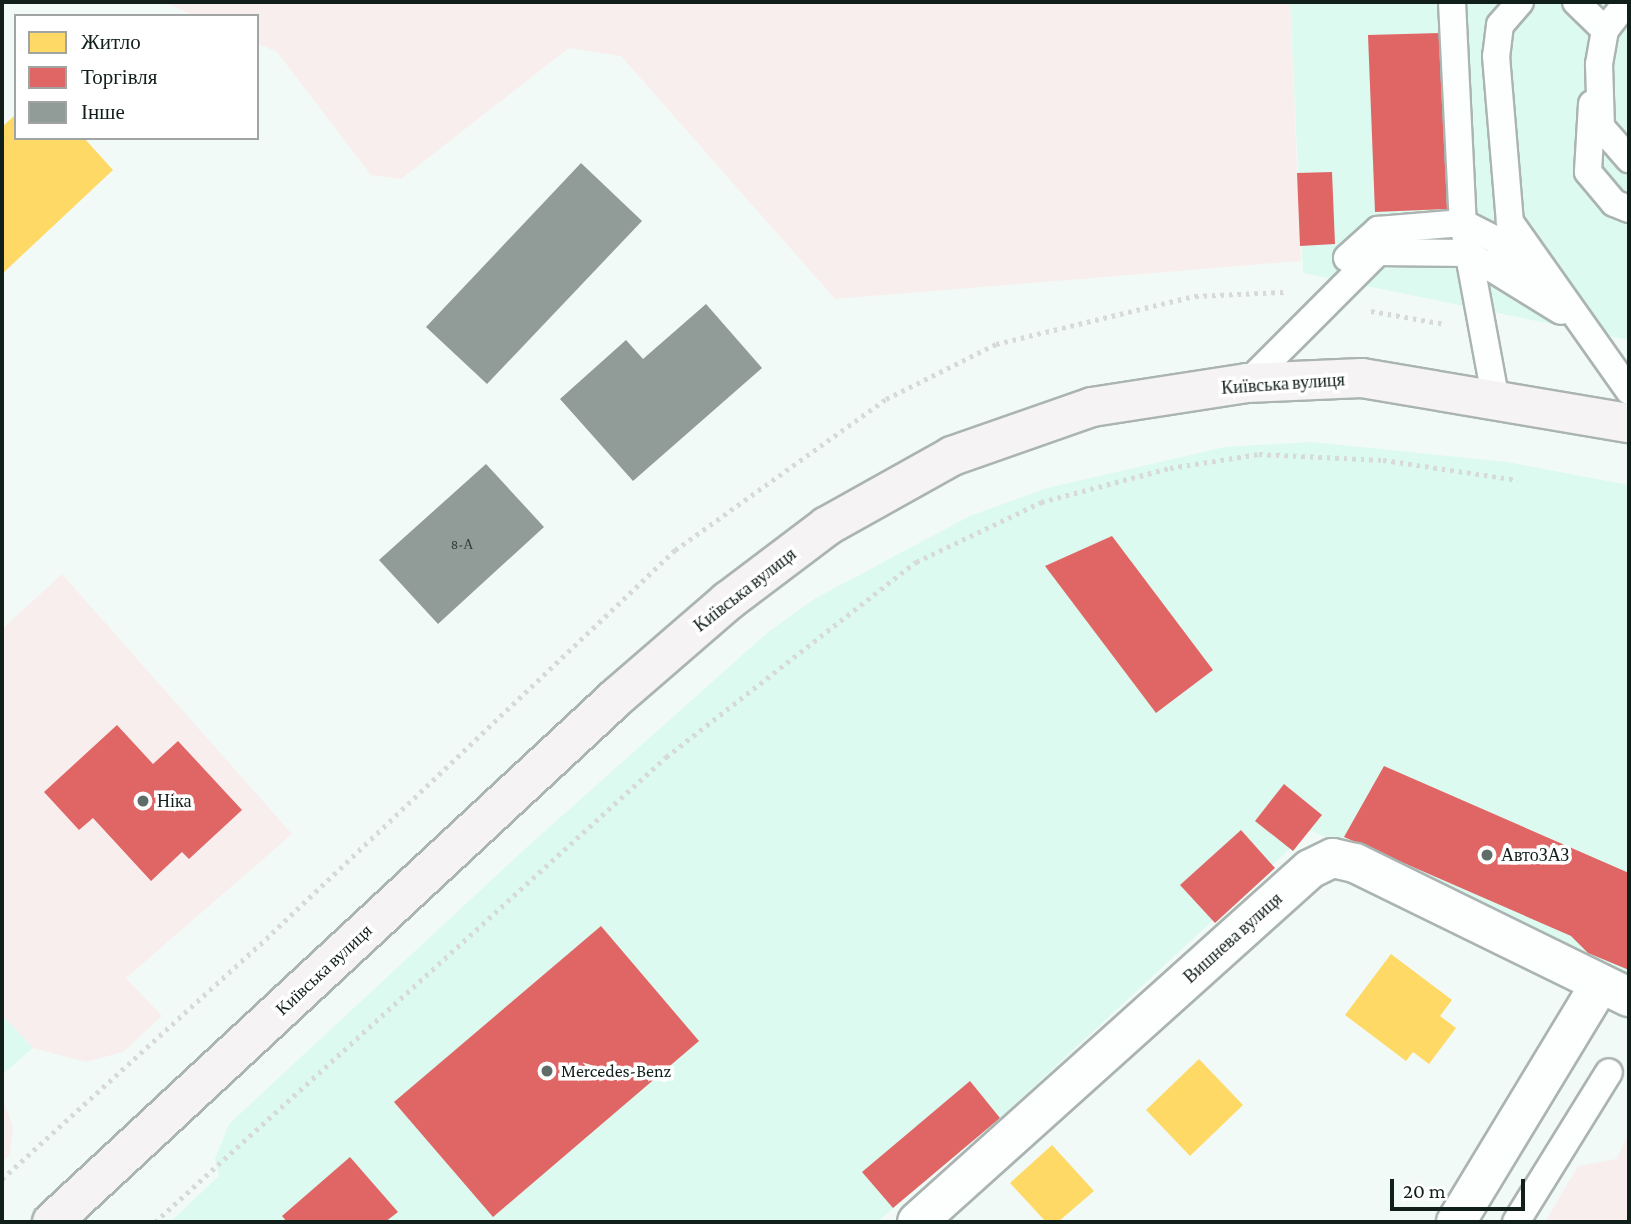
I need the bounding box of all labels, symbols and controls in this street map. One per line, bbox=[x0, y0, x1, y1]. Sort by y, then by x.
legend bbox=[14, 14, 259, 140]
text: Житло bbox=[81, 30, 141, 54]
text: Торгівля bbox=[81, 65, 157, 89]
text: Інше bbox=[81, 100, 125, 124]
street label: Київська вулиця bbox=[1221, 369, 1345, 399]
house number: 8-А bbox=[451, 536, 473, 552]
street label: Київська вулиця bbox=[690, 543, 800, 637]
place label: Ніка bbox=[157, 790, 191, 812]
marker: Ніка bbox=[135, 793, 151, 809]
place label: АвтоЗАЗ bbox=[1501, 844, 1569, 866]
marker: АвтоЗАЗ bbox=[1479, 847, 1495, 863]
street label: Вишнева вулиця bbox=[1179, 888, 1287, 988]
street label: Київська вулиця bbox=[271, 920, 377, 1020]
place label: Mercedes-Benz bbox=[561, 1060, 671, 1082]
marker: Mercedes-Benz bbox=[539, 1063, 555, 1079]
scale bar bbox=[1393, 1164, 1528, 1208]
text: 20 m bbox=[1403, 1179, 1446, 1203]

